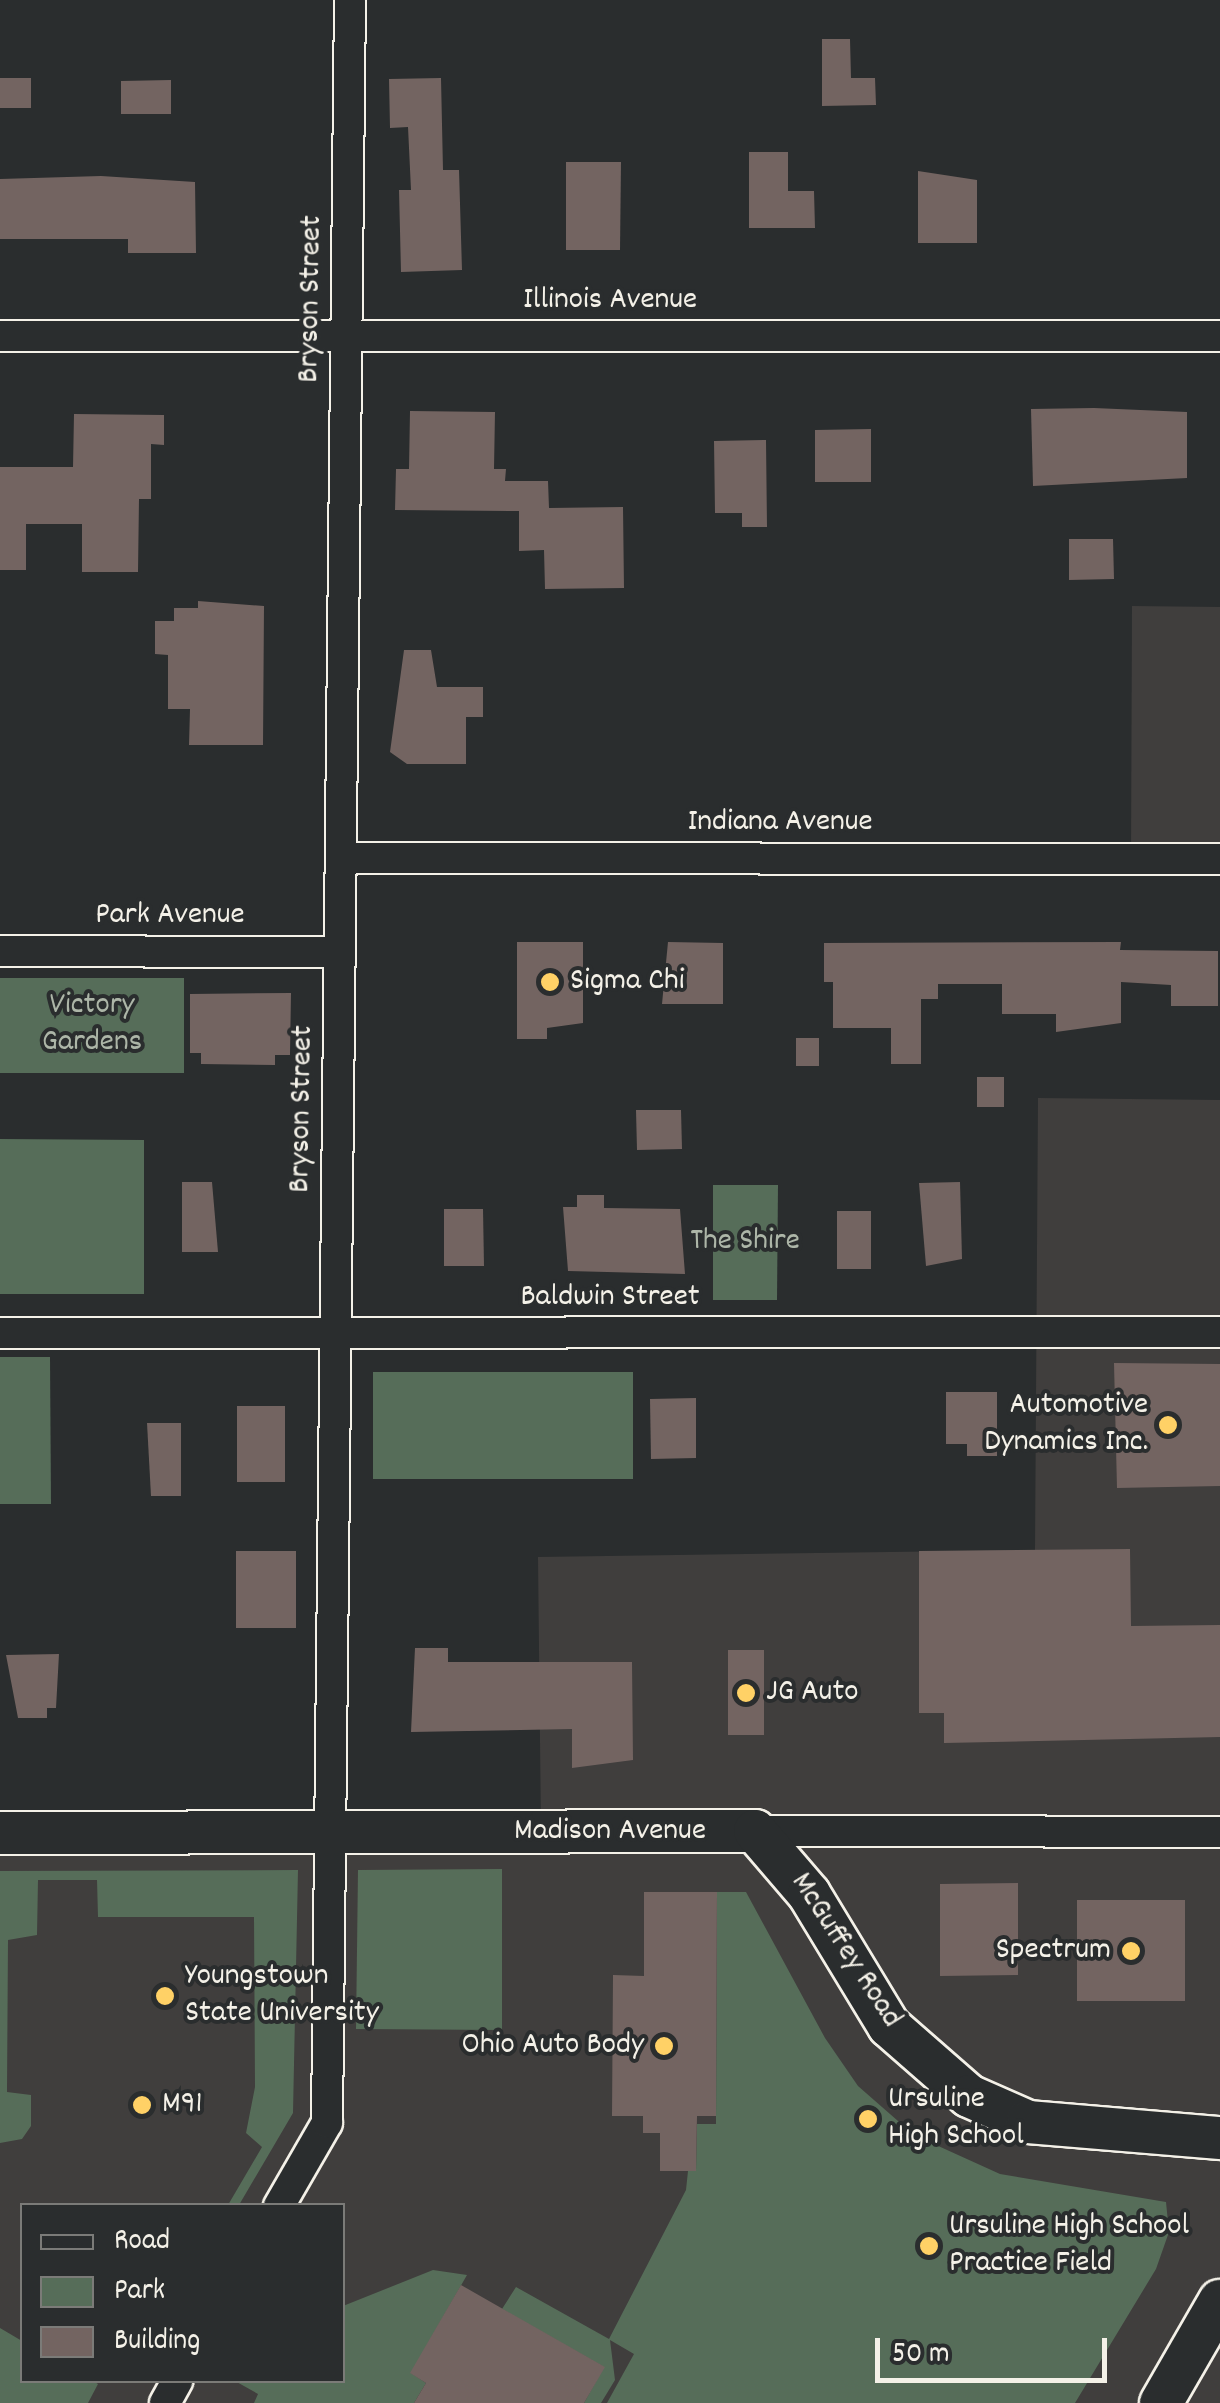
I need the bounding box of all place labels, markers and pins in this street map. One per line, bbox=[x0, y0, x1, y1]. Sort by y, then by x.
place label: Sigma Chi bbox=[570, 963, 685, 1001]
marker: Sigma Chi bbox=[539, 971, 561, 993]
place label: Automotive Dynamics Inc. bbox=[984, 1388, 1148, 1463]
marker: Automotive Dynamics Inc. bbox=[1157, 1414, 1179, 1436]
place label: JG Auto bbox=[766, 1674, 858, 1712]
marker: JG Auto bbox=[735, 1682, 757, 1704]
place label: Spectrum bbox=[996, 1932, 1111, 1970]
marker: Spectrum bbox=[1120, 1940, 1142, 1962]
place label: Youngstown State University bbox=[185, 1959, 379, 2034]
marker: Youngstown State University bbox=[154, 1985, 176, 2007]
place label: Ohio Auto Body bbox=[462, 2027, 644, 2065]
marker: Ohio Auto Body bbox=[653, 2035, 675, 2057]
place label: Ursuline High School bbox=[888, 2082, 1024, 2157]
place label: M91 bbox=[162, 2086, 202, 2124]
marker: M91 bbox=[131, 2094, 153, 2116]
marker: Ursuline High School bbox=[857, 2108, 879, 2130]
place label: Ursuline High School Practice Field bbox=[949, 2209, 1189, 2284]
marker: Ursuline High School Practice Field bbox=[918, 2235, 940, 2257]

